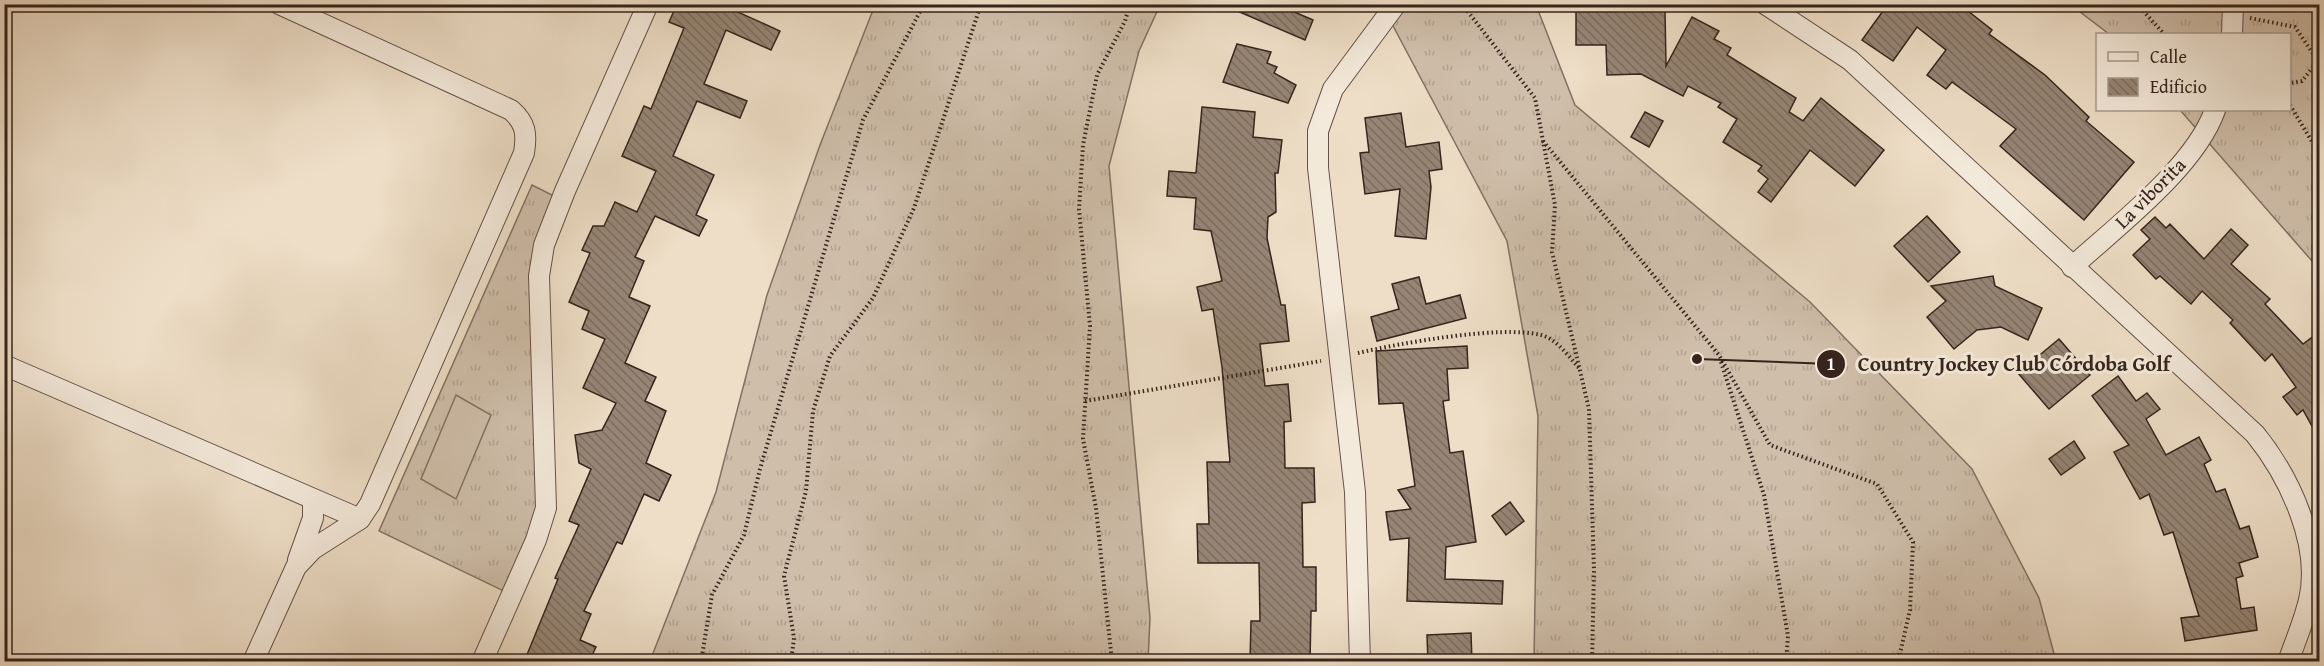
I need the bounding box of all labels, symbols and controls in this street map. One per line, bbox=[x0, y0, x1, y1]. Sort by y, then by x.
legend bbox=[2096, 33, 2291, 111]
text: Calle bbox=[2150, 43, 2187, 70]
text: Edificio bbox=[2150, 73, 2207, 100]
street label: La viborita bbox=[2108, 150, 2192, 235]
callout: Country Jockey Club Córdoba Golf bbox=[1816, 345, 2182, 384]
text: Country Jockey Club Córdoba Golf bbox=[1858, 348, 2173, 379]
text: 1 bbox=[1826, 350, 1836, 377]

